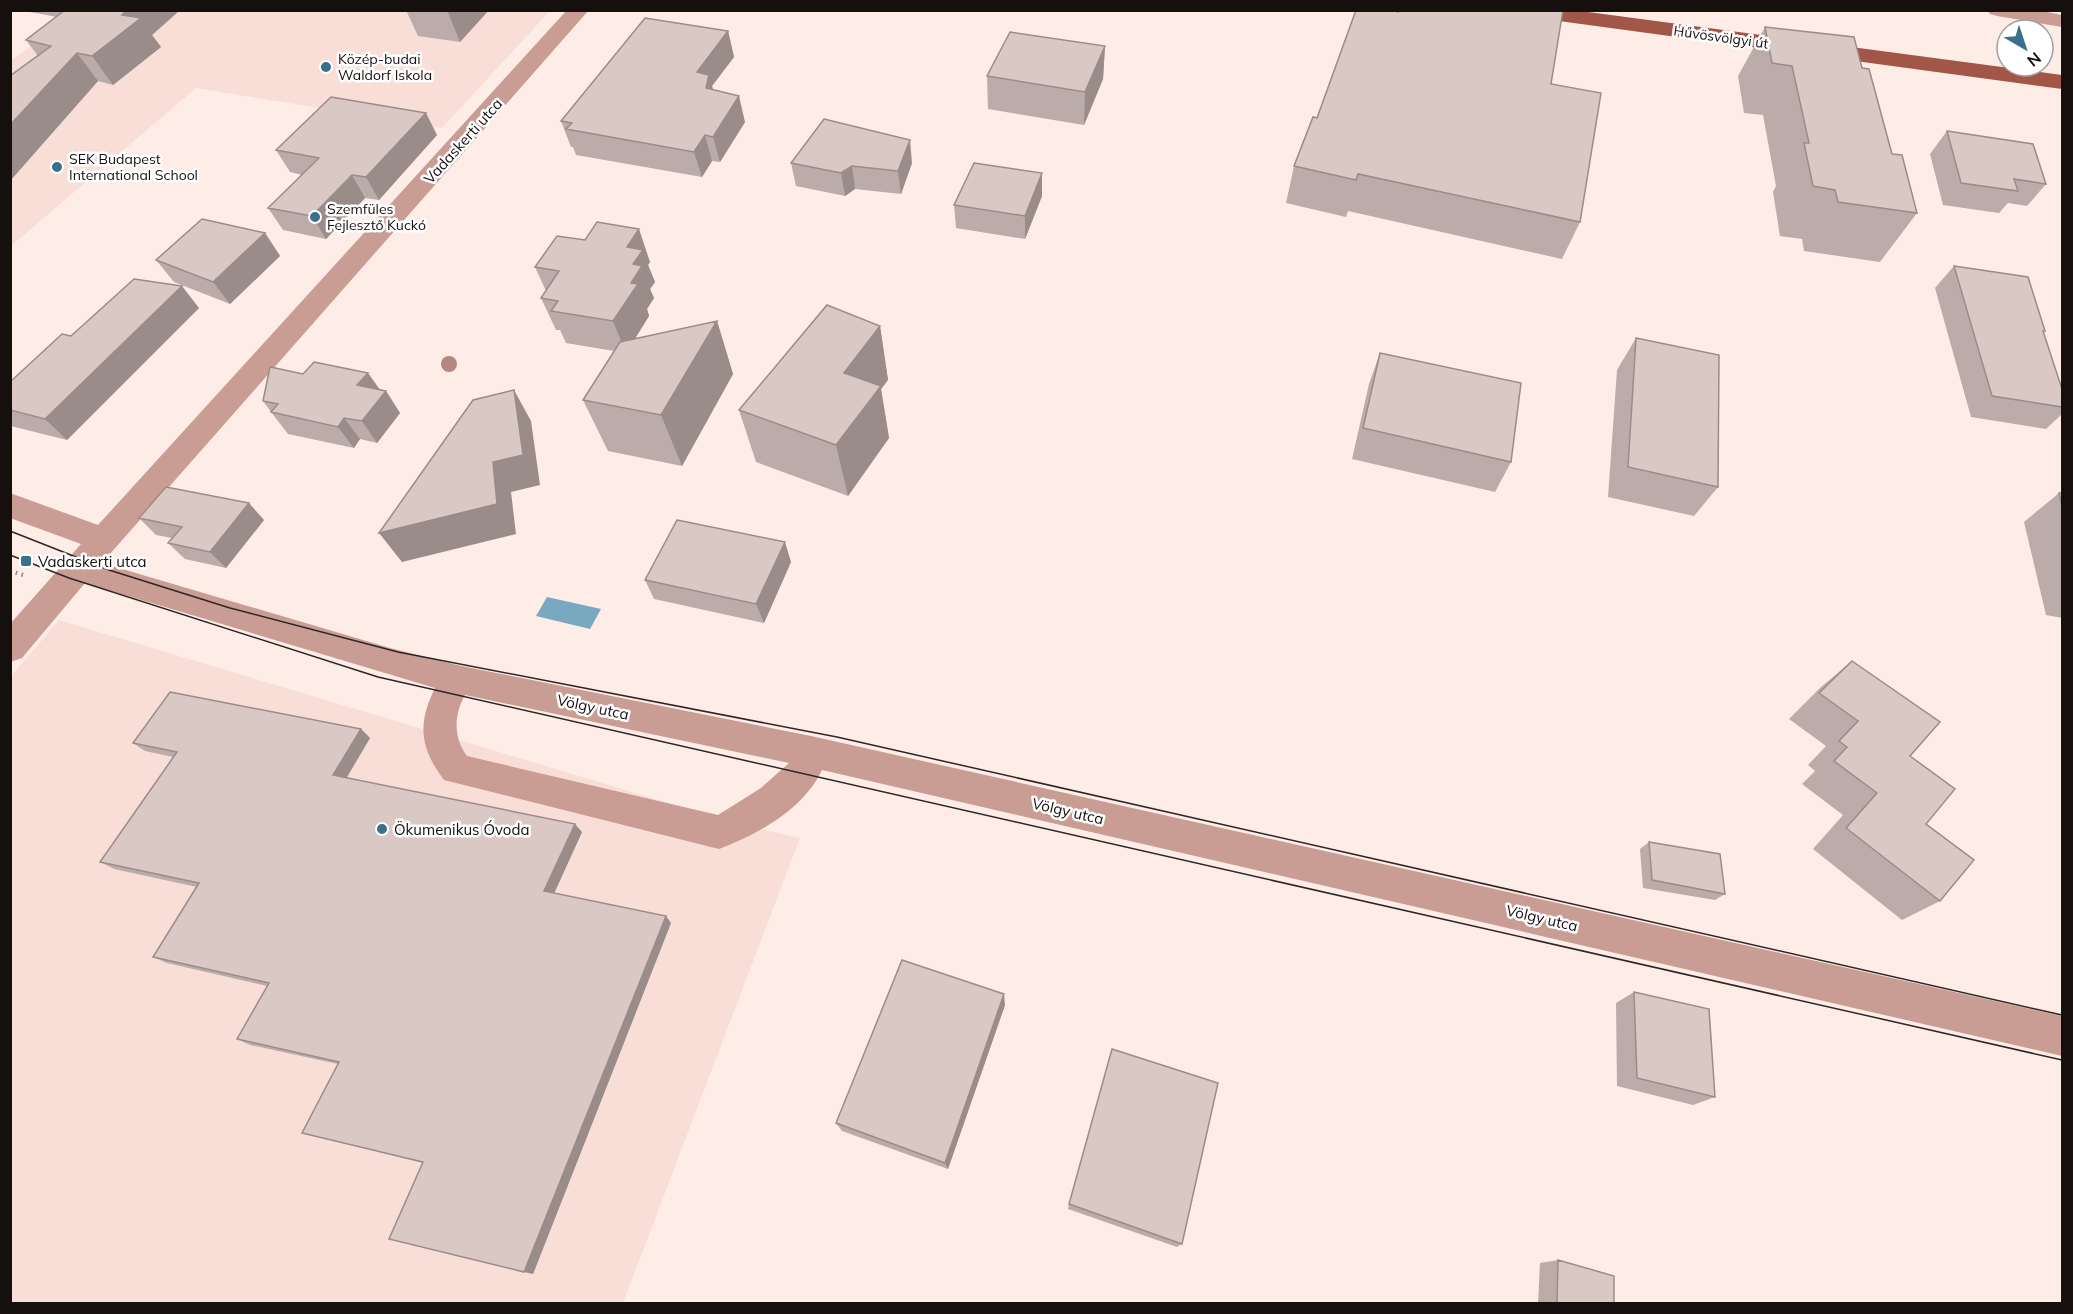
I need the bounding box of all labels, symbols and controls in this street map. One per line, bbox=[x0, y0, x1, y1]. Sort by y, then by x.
north arrow bbox=[1995, 18, 2055, 78]
street label: Hűvösvölgyi út bbox=[1672, 21, 1770, 53]
text: N bbox=[2023, 48, 2045, 71]
place label: Közép-budai Waldorf Iskola bbox=[338, 50, 432, 84]
marker: Közép-budai Waldorf Iskola bbox=[319, 60, 333, 74]
street label: Vadaskerti utca bbox=[420, 94, 506, 188]
place label: SEK Budapest International School bbox=[69, 150, 198, 184]
marker: SEK Budapest International School bbox=[50, 160, 64, 174]
place label: Szemfüles Fejlesztő Kuckó bbox=[327, 200, 426, 234]
marker: Szemfüles Fejlesztő Kuckó bbox=[308, 210, 322, 224]
place label: Vadaskerti utca bbox=[38, 552, 147, 571]
marker: Vadaskerti utca bbox=[19, 554, 33, 568]
street label: Völgy utca bbox=[555, 690, 631, 724]
street label: Völgy utca bbox=[1030, 794, 1106, 828]
place label: Ökumenikus Óvoda bbox=[394, 820, 529, 839]
marker: Ökumenikus Óvoda bbox=[375, 822, 389, 836]
street label: Völgy utca bbox=[1504, 901, 1580, 935]

